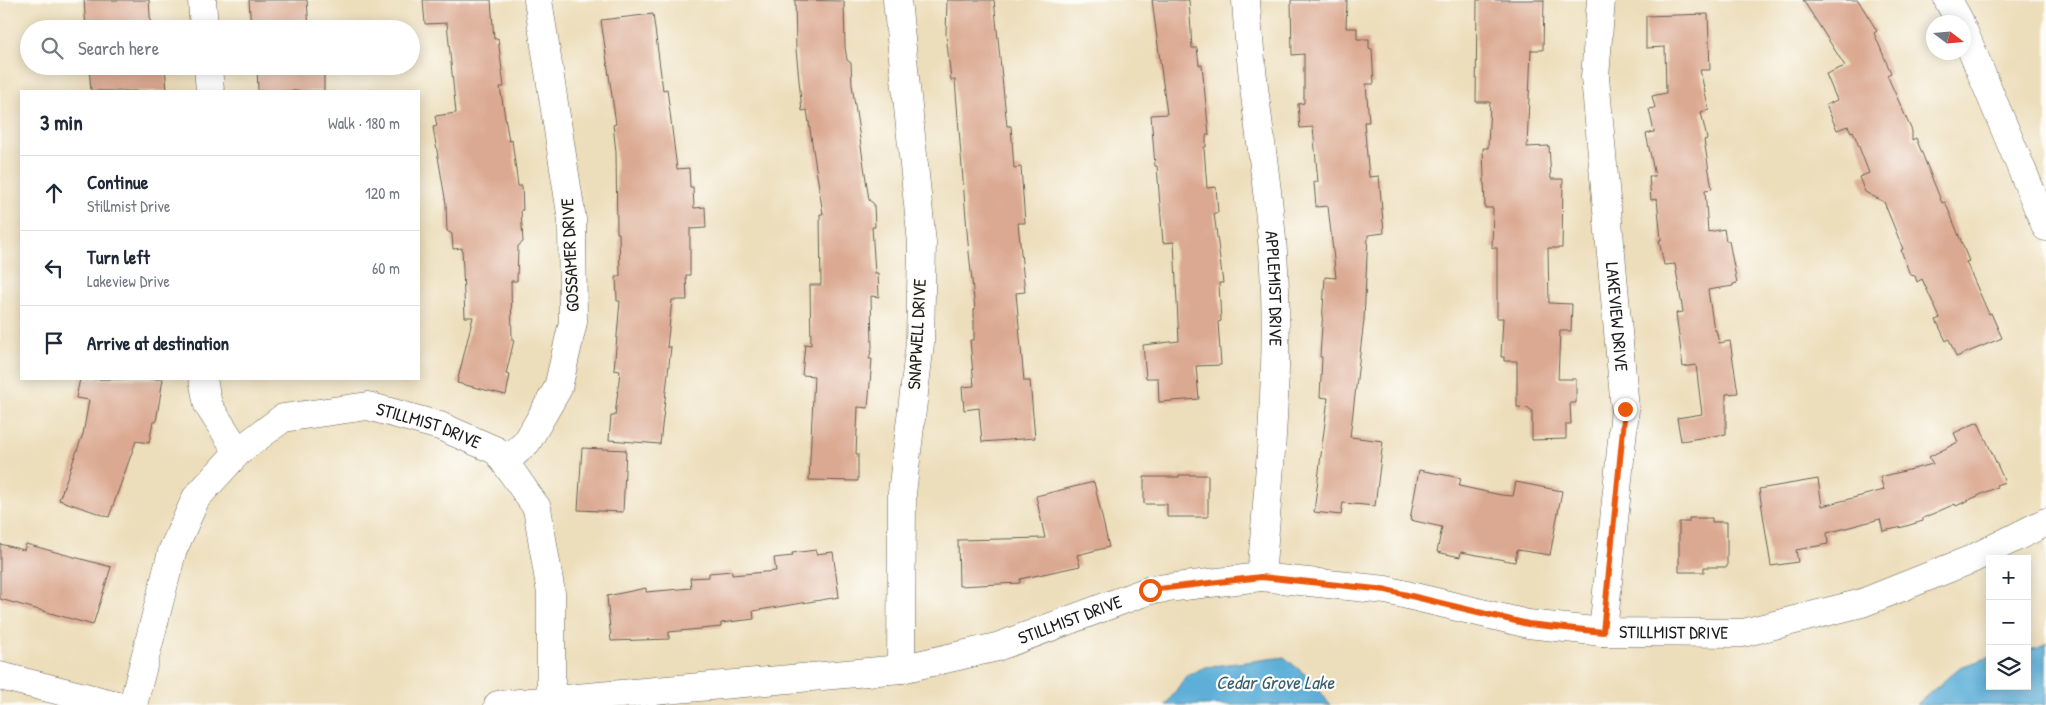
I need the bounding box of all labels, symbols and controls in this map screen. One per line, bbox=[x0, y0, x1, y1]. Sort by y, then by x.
north arrow bbox=[1926, 15, 1971, 60]
search box bbox=[20, 20, 420, 75]
icon: search bbox=[38, 34, 66, 62]
text: Search here bbox=[78, 35, 159, 61]
text: 3 min bbox=[40, 108, 83, 137]
text: Walk · 180 m bbox=[328, 112, 400, 134]
text: Continue bbox=[87, 169, 148, 195]
icon: ahead bbox=[40, 179, 68, 207]
text: 120 m bbox=[365, 182, 400, 204]
text: Stillmist Drive bbox=[87, 195, 170, 217]
street label: GOSSAMER DRIVE bbox=[554, 197, 585, 313]
street label: APPLEMIST DRIVE bbox=[1259, 230, 1289, 346]
text: Turn left bbox=[87, 244, 150, 270]
icon: left bbox=[40, 254, 68, 282]
text: 60 m bbox=[372, 257, 400, 279]
street label: LAKEVIEW DRIVE bbox=[1600, 261, 1635, 372]
text: Lakeview Drive bbox=[87, 270, 170, 292]
street label: SNAPWELL DRIVE bbox=[901, 278, 932, 390]
icon: arrive bbox=[40, 329, 68, 357]
text: Arrive at destination bbox=[87, 330, 229, 356]
street label: STILLMIST DRIVE bbox=[373, 396, 485, 454]
route end bbox=[1614, 398, 1637, 421]
map controls bbox=[1986, 555, 2031, 690]
button: + bbox=[1986, 555, 2031, 600]
route start bbox=[1139, 579, 1162, 602]
street label: STILLMIST DRIVE bbox=[1014, 589, 1125, 650]
button: − bbox=[1986, 600, 2031, 645]
street label: STILLMIST DRIVE bbox=[1619, 619, 1728, 645]
button: layers bbox=[1986, 645, 2031, 690]
water label: Cedar Grove Lake bbox=[1216, 669, 1335, 695]

